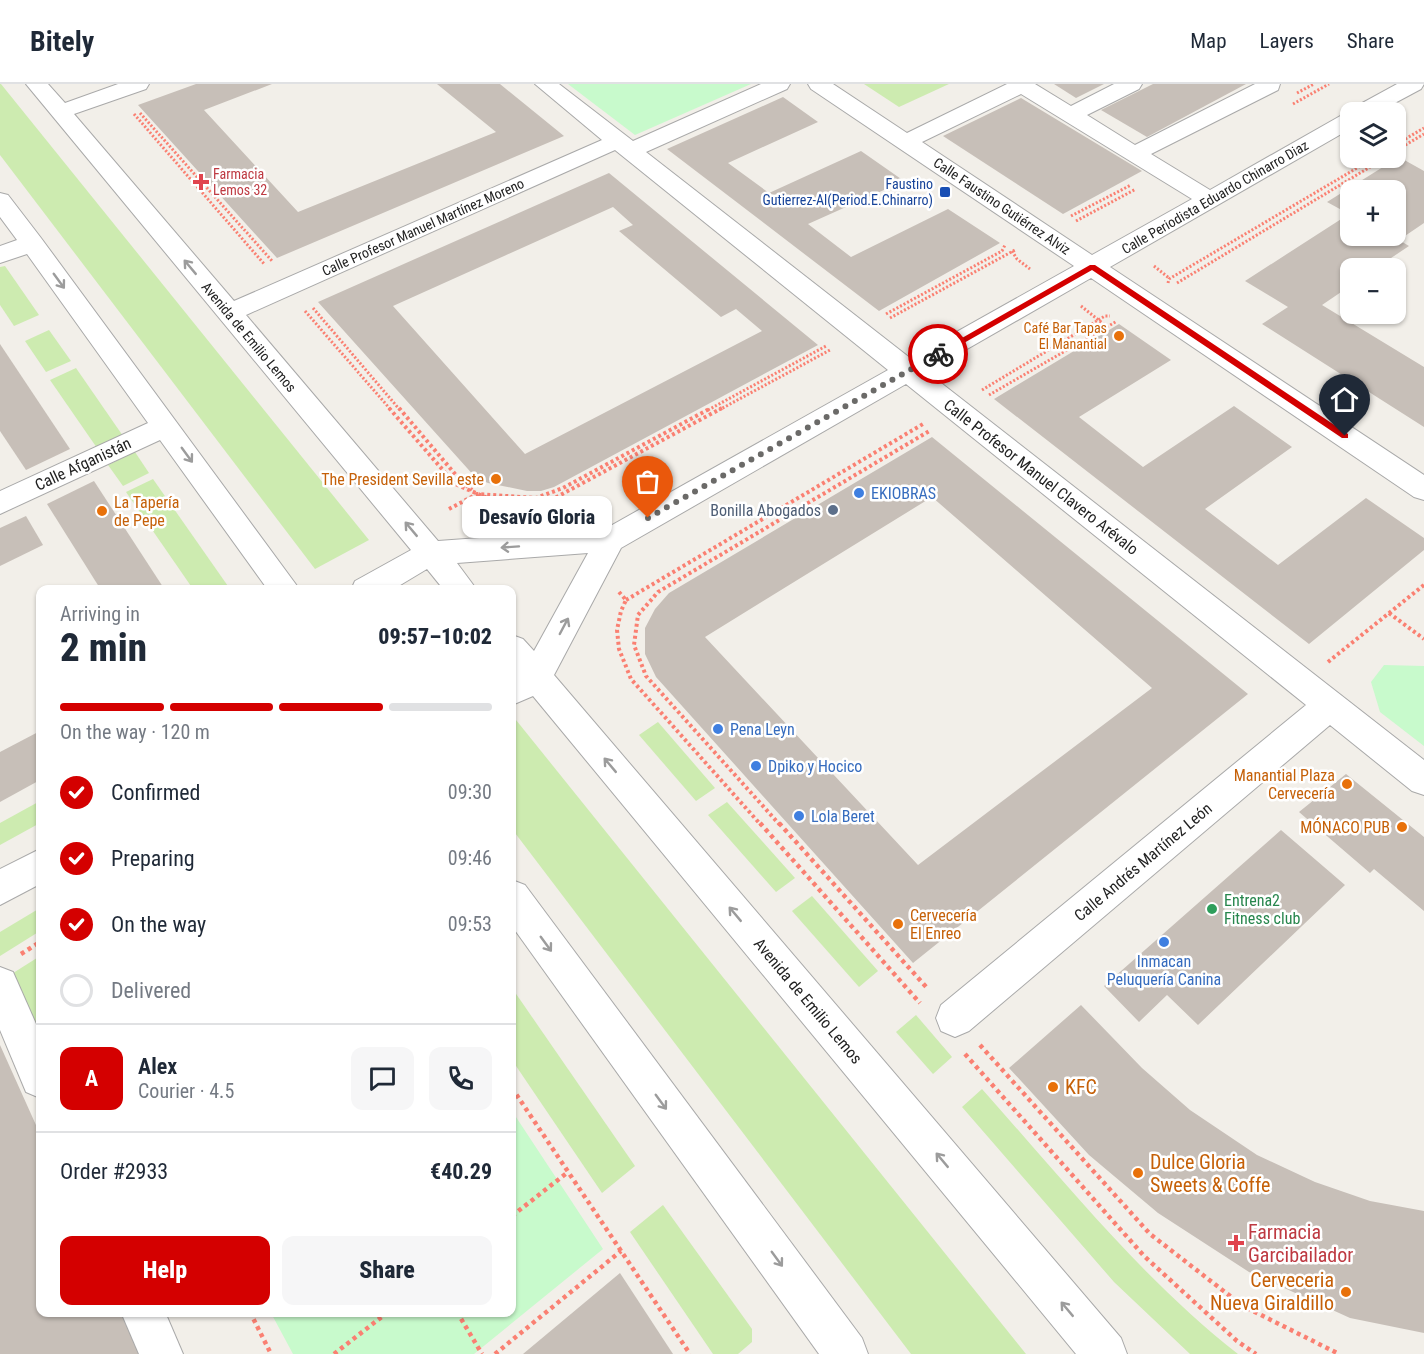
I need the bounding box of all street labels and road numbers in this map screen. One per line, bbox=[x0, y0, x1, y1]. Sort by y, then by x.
street label: Calle Periodista Eduardo Chinarro Diaz bbox=[1119, 137, 1311, 257]
street label: Calle Faustino Gutiérrez Alviz bbox=[931, 154, 1073, 258]
street label: Calle Profesor Manuel Martínez Moreno bbox=[320, 175, 526, 279]
street label: Avenida de Emilio Lemos bbox=[198, 279, 300, 395]
street label: Calle Profesor Manuel Clavero Arévalo bbox=[940, 395, 1142, 559]
street label: Calle Afganistán bbox=[32, 433, 134, 495]
street label: Calle Andrés Martínez León bbox=[1070, 799, 1216, 925]
street label: Avenida de Emilio Lemos bbox=[750, 934, 866, 1068]

